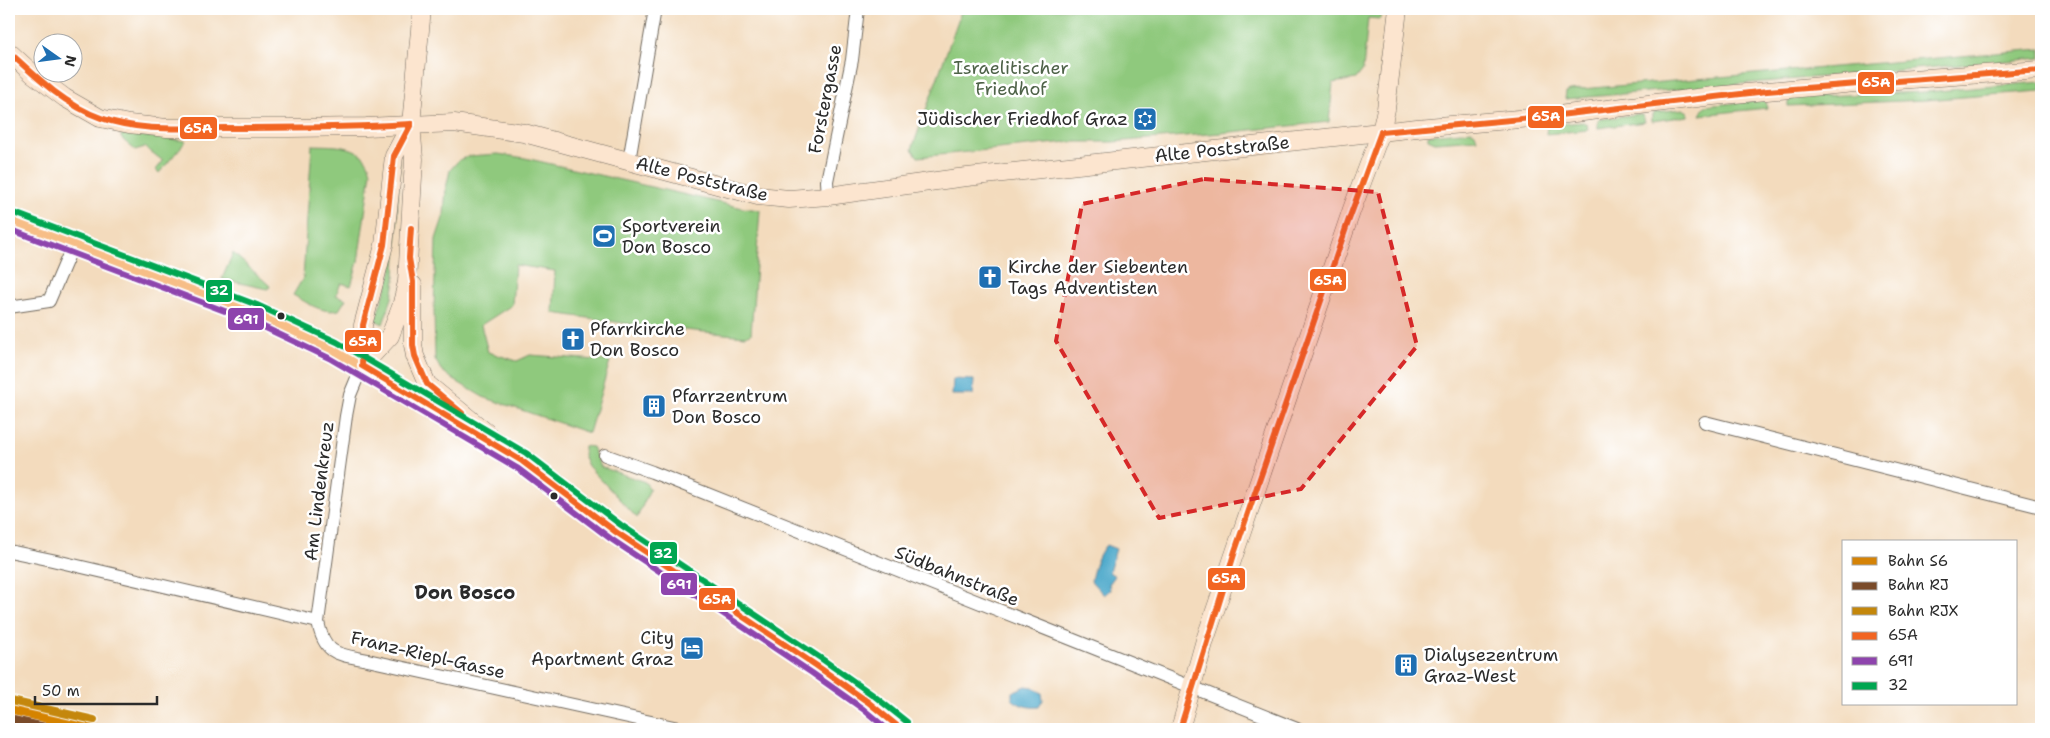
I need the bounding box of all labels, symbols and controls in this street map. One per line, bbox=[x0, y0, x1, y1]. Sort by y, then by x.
north arrow bbox=[32, 32, 82, 82]
street label: Forstergasse bbox=[803, 42, 847, 156]
text: N bbox=[61, 54, 81, 69]
park label: Israelitischer Friedhof bbox=[953, 56, 1069, 101]
line badge: 65A bbox=[1857, 71, 1895, 95]
text: 65A bbox=[1861, 73, 1891, 91]
line badge: 65A bbox=[1527, 105, 1565, 129]
synagogue icon: Jüdischer Friedhof Graz bbox=[1132, 106, 1158, 132]
place label: Jüdischer Friedhof Graz bbox=[917, 107, 1128, 131]
text: 65A bbox=[1531, 107, 1561, 125]
line badge: 65A bbox=[179, 116, 218, 140]
text: 65A bbox=[183, 119, 213, 137]
street label: Alte Poststraße bbox=[1153, 130, 1291, 168]
street label: Alte Poststraße bbox=[633, 151, 771, 207]
place label: Sportverein Don Bosco bbox=[622, 214, 721, 259]
sports icon: Sportverein Don Bosco bbox=[591, 223, 617, 249]
place label: Kirche der Siebenten Tags Adventisten bbox=[1008, 255, 1188, 300]
church icon: Kirche der Siebenten Tags Adventisten bbox=[977, 264, 1003, 290]
line badge: 65A bbox=[1309, 268, 1347, 292]
text: 65A bbox=[1313, 271, 1343, 289]
line badge: 32 bbox=[205, 279, 233, 303]
text: 32 bbox=[209, 281, 229, 299]
line badge: 691 bbox=[227, 307, 265, 331]
text: 691 bbox=[233, 310, 259, 328]
unlabelled marker bbox=[276, 311, 286, 321]
place label: Pfarrkirche Don Bosco bbox=[590, 317, 685, 362]
church icon: Pfarrkirche Don Bosco bbox=[560, 326, 586, 352]
line badge: 65A bbox=[344, 329, 382, 353]
text: 65A bbox=[348, 332, 378, 350]
place label: Pfarrzentrum Don Bosco bbox=[672, 384, 788, 429]
building icon: Pfarrzentrum Don Bosco bbox=[641, 393, 667, 419]
street label: Am Lindenkreuz bbox=[299, 420, 339, 562]
unlabelled marker bbox=[549, 491, 559, 501]
street label: Südbahnstraße bbox=[891, 540, 1023, 612]
legend bbox=[1842, 540, 2018, 706]
line badge: 32 bbox=[649, 541, 678, 565]
text: 32 bbox=[653, 544, 673, 562]
text: Bahn S6 bbox=[1888, 551, 1948, 571]
line badge: 65A bbox=[1207, 567, 1246, 591]
text: 65A bbox=[1211, 569, 1241, 587]
line badge: 691 bbox=[660, 572, 698, 596]
text: 691 bbox=[666, 575, 692, 593]
text: Bahn RJ bbox=[1888, 575, 1949, 595]
district label: Don Bosco bbox=[415, 580, 515, 605]
line badge: 65A bbox=[698, 587, 736, 611]
text: 65A bbox=[702, 590, 732, 608]
text: Bahn RJX bbox=[1888, 601, 1959, 621]
text: 65A bbox=[1888, 625, 1918, 645]
street label: Franz-Riepl-Gasse bbox=[348, 626, 508, 684]
place label: City Apartment Graz bbox=[531, 626, 674, 671]
hotel icon: City Apartment Graz bbox=[679, 635, 705, 661]
place label: Dialysezentrum Graz-West bbox=[1424, 643, 1558, 688]
text: 691 bbox=[1888, 651, 1914, 671]
building icon: Dialysezentrum Graz-West bbox=[1393, 652, 1419, 678]
scale bar bbox=[35, 673, 158, 705]
text: 32 bbox=[1888, 675, 1908, 695]
text: 50 m bbox=[42, 681, 80, 701]

